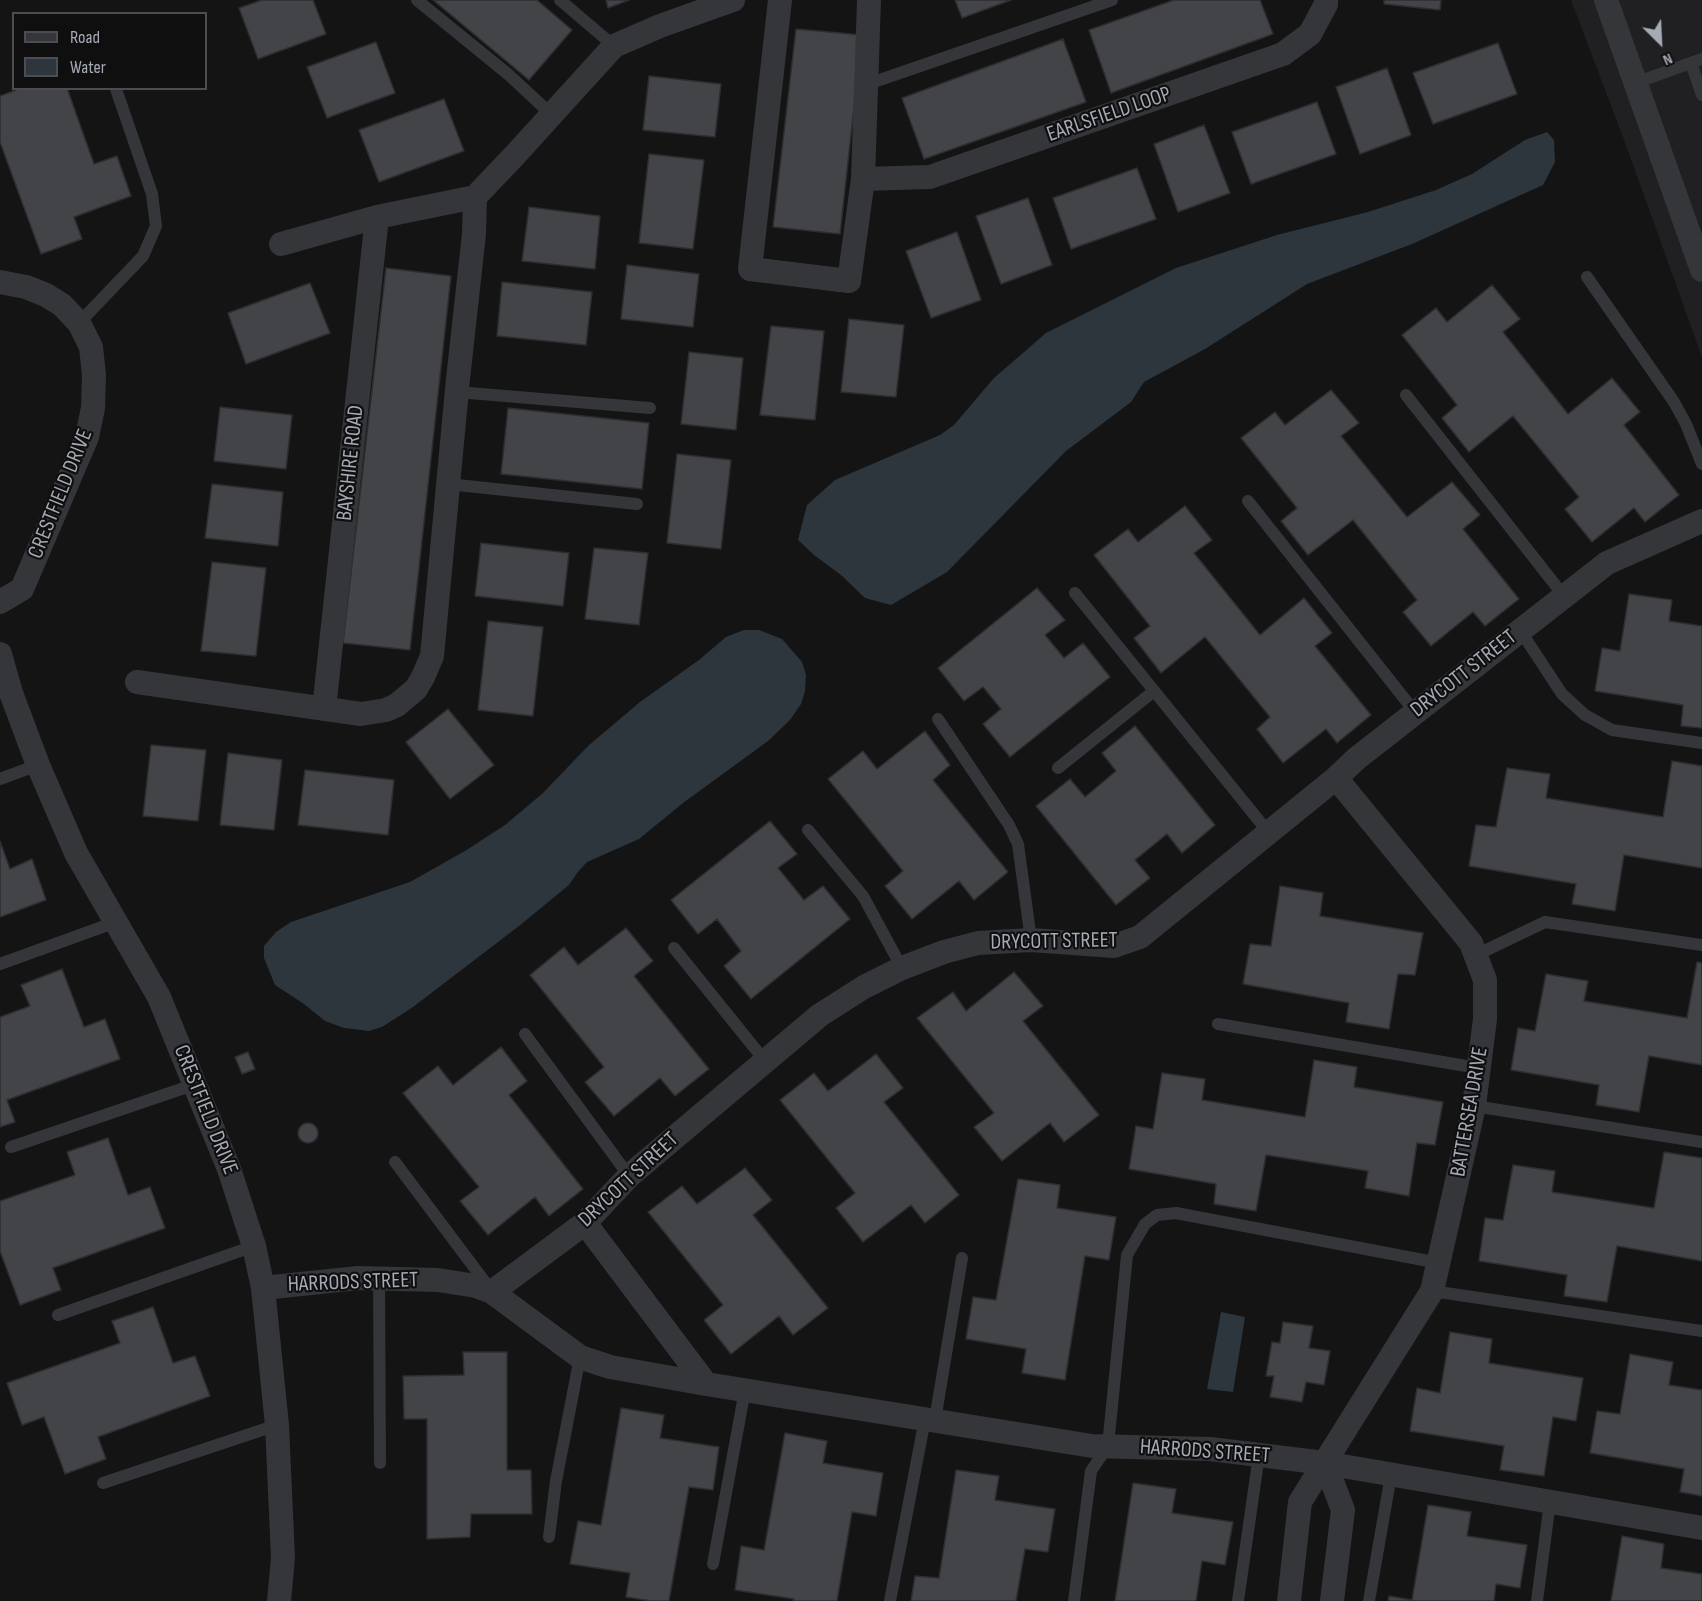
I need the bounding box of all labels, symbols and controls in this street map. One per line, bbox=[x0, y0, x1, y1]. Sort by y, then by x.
legend bbox=[12, 12, 207, 90]
north arrow bbox=[1630, 12, 1690, 72]
text: Road bbox=[70, 27, 100, 48]
text: N bbox=[1660, 48, 1675, 69]
text: Water bbox=[70, 57, 106, 78]
street label: EARLSFIELD LOOP bbox=[1044, 81, 1174, 149]
street label: BAYSHIRE ROAD bbox=[332, 404, 370, 522]
street label: CRESTFIELD DRIVE bbox=[23, 425, 99, 563]
street label: DRYCOTT STREET bbox=[1406, 624, 1522, 724]
street label: DRYCOTT STREET bbox=[990, 928, 1118, 956]
street label: CRESTFIELD DRIVE bbox=[167, 1041, 243, 1179]
street label: BATTERSEA DRIVE bbox=[1446, 1045, 1494, 1179]
street label: DRYCOTT STREET bbox=[573, 1127, 685, 1233]
street label: HARRODS STREET bbox=[287, 1268, 419, 1298]
street label: HARRODS STREET bbox=[1139, 1434, 1271, 1470]

